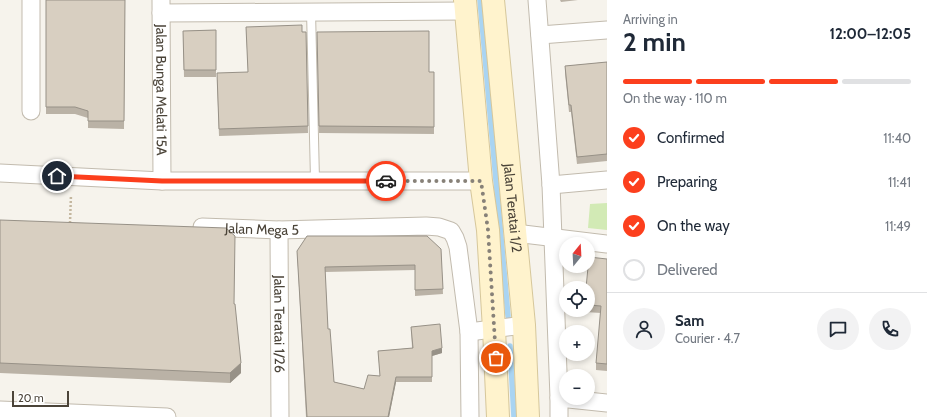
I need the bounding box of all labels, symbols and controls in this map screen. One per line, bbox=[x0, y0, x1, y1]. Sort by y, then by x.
text: Arriving in bbox=[623, 11, 678, 27]
street label: Jalan Bunga Melati 15A bbox=[152, 23, 171, 156]
text: 12:00–12:05 bbox=[829, 25, 911, 43]
text: 2 min bbox=[623, 26, 686, 58]
text: On the way · 110 m bbox=[623, 90, 727, 106]
icon: check bbox=[623, 127, 645, 149]
text: Confirmed bbox=[657, 129, 725, 147]
text: 11:40 bbox=[883, 130, 911, 146]
pin bbox=[40, 159, 74, 193]
courier bbox=[366, 161, 406, 201]
street label: Jalan Teratai 1/2 bbox=[500, 162, 526, 254]
icon: home bbox=[46, 165, 68, 187]
icon: car bbox=[375, 170, 397, 192]
icon: check bbox=[623, 171, 645, 193]
text: Preparing bbox=[657, 173, 717, 191]
text: 11:41 bbox=[888, 174, 911, 190]
icon: check bbox=[623, 215, 645, 237]
text: On the way bbox=[657, 217, 730, 235]
text: 11:49 bbox=[885, 218, 911, 234]
street label: Jalan Mega 5 bbox=[224, 219, 299, 239]
north arrow bbox=[559, 237, 595, 273]
map controls bbox=[559, 237, 595, 405]
text: Delivered bbox=[657, 261, 718, 279]
street label: Jalan Teratai 1/26 bbox=[270, 274, 289, 373]
button: locate bbox=[559, 281, 595, 317]
button: person bbox=[623, 308, 665, 350]
button: chat bbox=[817, 308, 859, 350]
button: phone bbox=[869, 308, 911, 350]
text: Sam bbox=[675, 312, 704, 330]
button: + bbox=[559, 325, 595, 361]
text: Courier · 4.7 bbox=[675, 330, 740, 346]
pin bbox=[479, 341, 513, 375]
icon: bag bbox=[485, 347, 507, 369]
button: − bbox=[559, 369, 595, 405]
scale bar bbox=[12, 389, 69, 408]
text: 20 m bbox=[18, 391, 44, 405]

